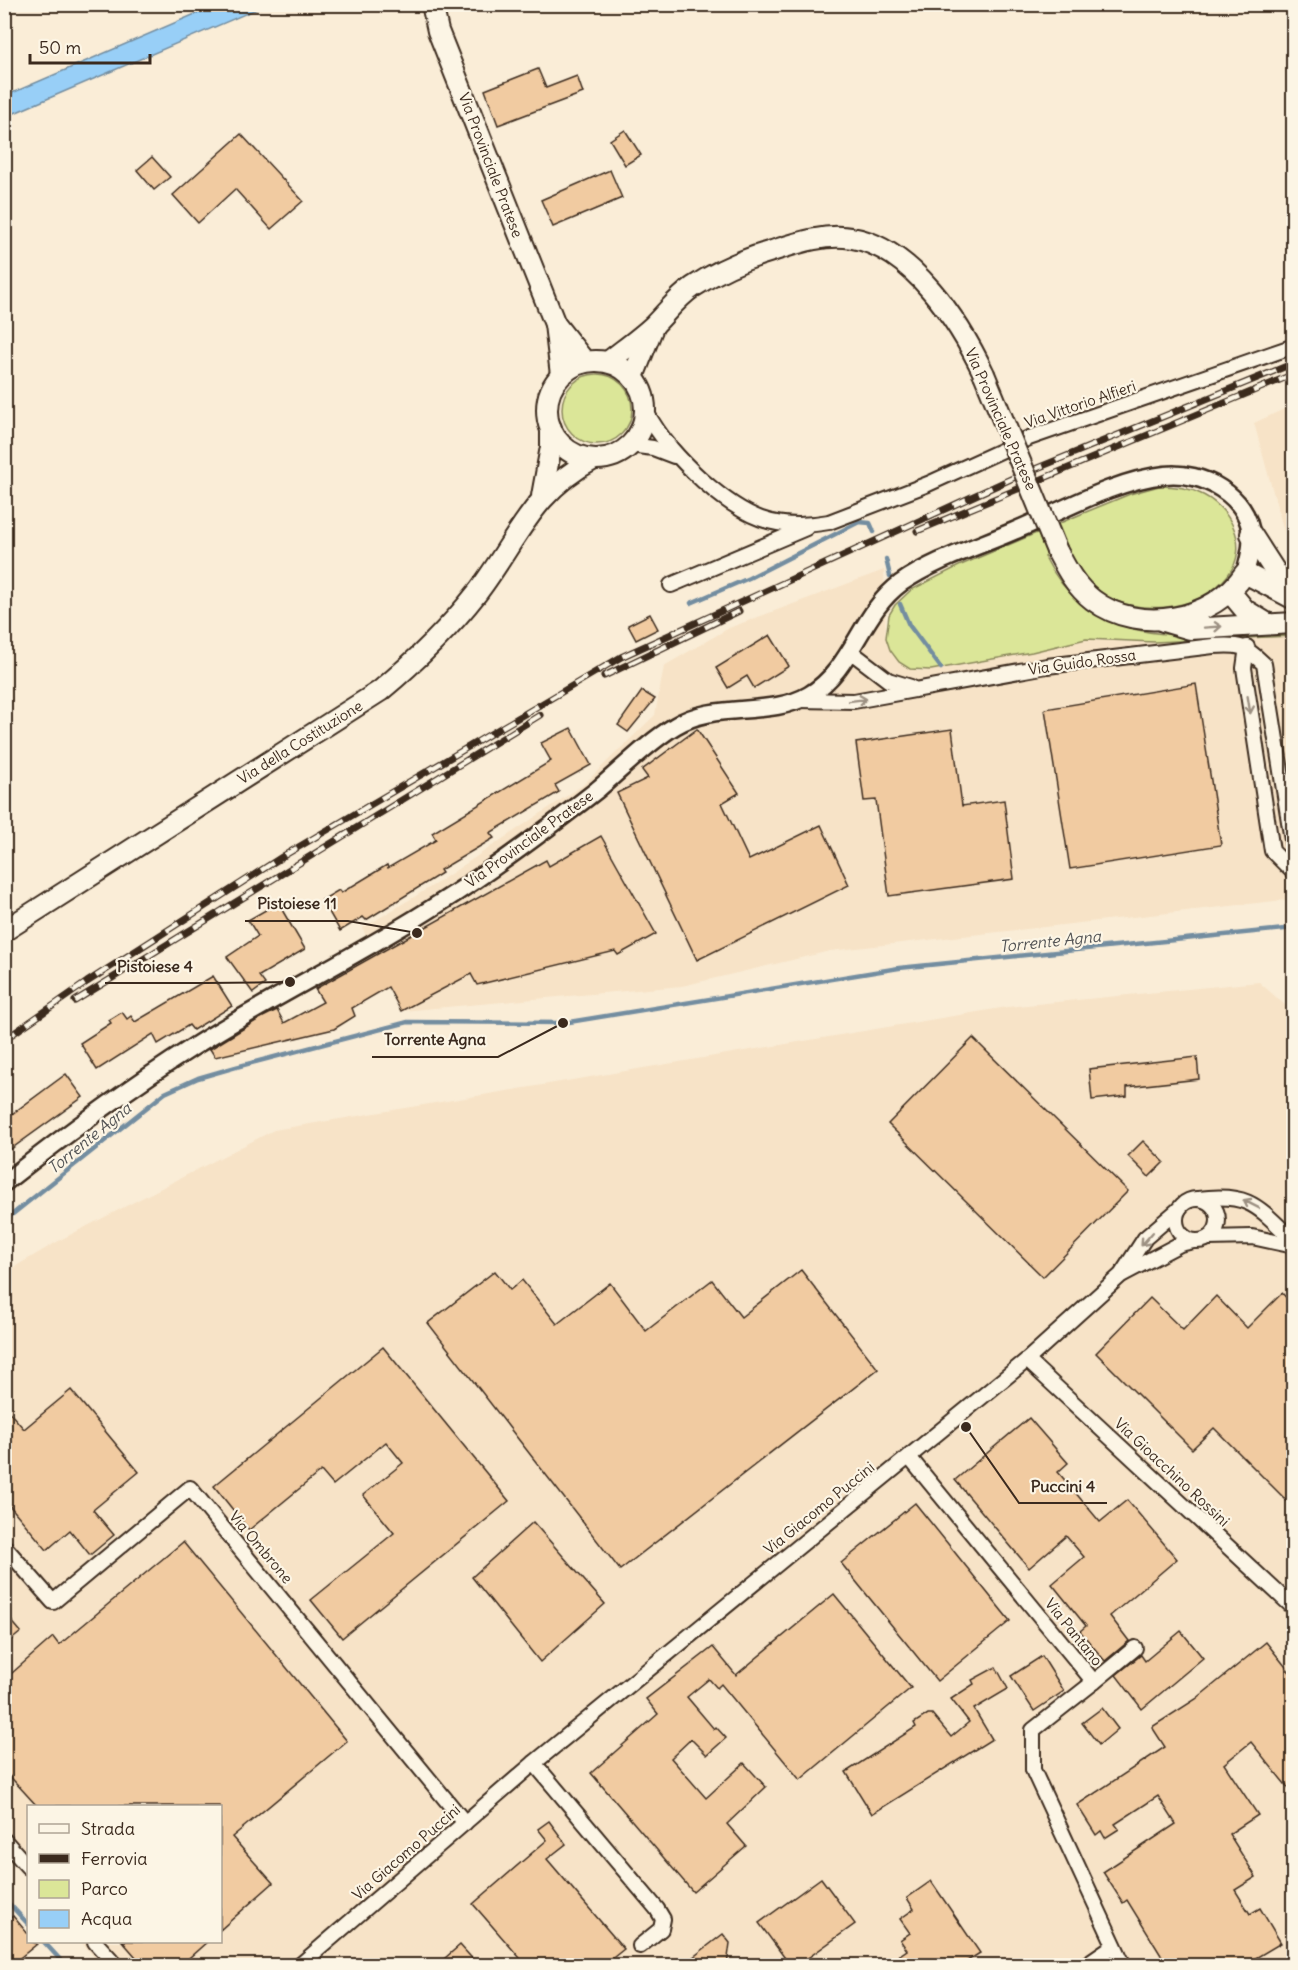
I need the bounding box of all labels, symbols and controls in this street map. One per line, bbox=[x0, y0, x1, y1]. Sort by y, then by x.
scale bar bbox=[30, 27, 150, 65]
text: 50 m bbox=[39, 36, 81, 59]
street label: Via Provinciale Pratese bbox=[455, 90, 527, 240]
street label: Via Provinciale Pratese bbox=[961, 345, 1041, 493]
street label: Via Vittorio Alfieri bbox=[1022, 376, 1138, 432]
one-way arrow bbox=[1202, 622, 1222, 633]
street label: Via Guido Rossa bbox=[1027, 645, 1138, 679]
one-way arrow bbox=[847, 694, 867, 705]
one-way arrow bbox=[1244, 695, 1255, 714]
street label: Via della Costituzione bbox=[234, 696, 366, 788]
street label: Via Provinciale Pratese bbox=[461, 786, 597, 892]
callout: Pistoiese 11 bbox=[245, 887, 348, 921]
text: Pistoiese 11 bbox=[257, 893, 337, 913]
water label: Torrente Agna bbox=[998, 926, 1103, 956]
callout: Pistoiese 4 bbox=[105, 949, 205, 983]
text: Pistoiese 4 bbox=[117, 956, 193, 976]
callout: Torrente Agna bbox=[372, 1023, 498, 1057]
text: Torrente Agna bbox=[384, 1029, 486, 1050]
water label: Torrente Agna bbox=[43, 1098, 136, 1178]
one-way arrow bbox=[1242, 1198, 1260, 1210]
one-way arrow bbox=[1140, 1231, 1154, 1246]
street label: Via Gioacchino Rossini bbox=[1110, 1414, 1234, 1530]
street label: Via Giacomo Puccini bbox=[760, 1458, 878, 1558]
callout: Puccini 4 bbox=[1019, 1469, 1107, 1503]
text: Puccini 4 bbox=[1031, 1476, 1095, 1496]
street label: Via Ombrone bbox=[225, 1507, 297, 1587]
street label: Via Pantano bbox=[1041, 1594, 1107, 1670]
street label: Via Giacomo Puccini bbox=[348, 1800, 464, 1904]
legend bbox=[27, 1805, 222, 1943]
text: Strada bbox=[81, 1817, 135, 1840]
text: Ferrovia bbox=[81, 1847, 148, 1870]
text: Parco bbox=[81, 1877, 128, 1900]
text: Acqua bbox=[81, 1907, 132, 1930]

